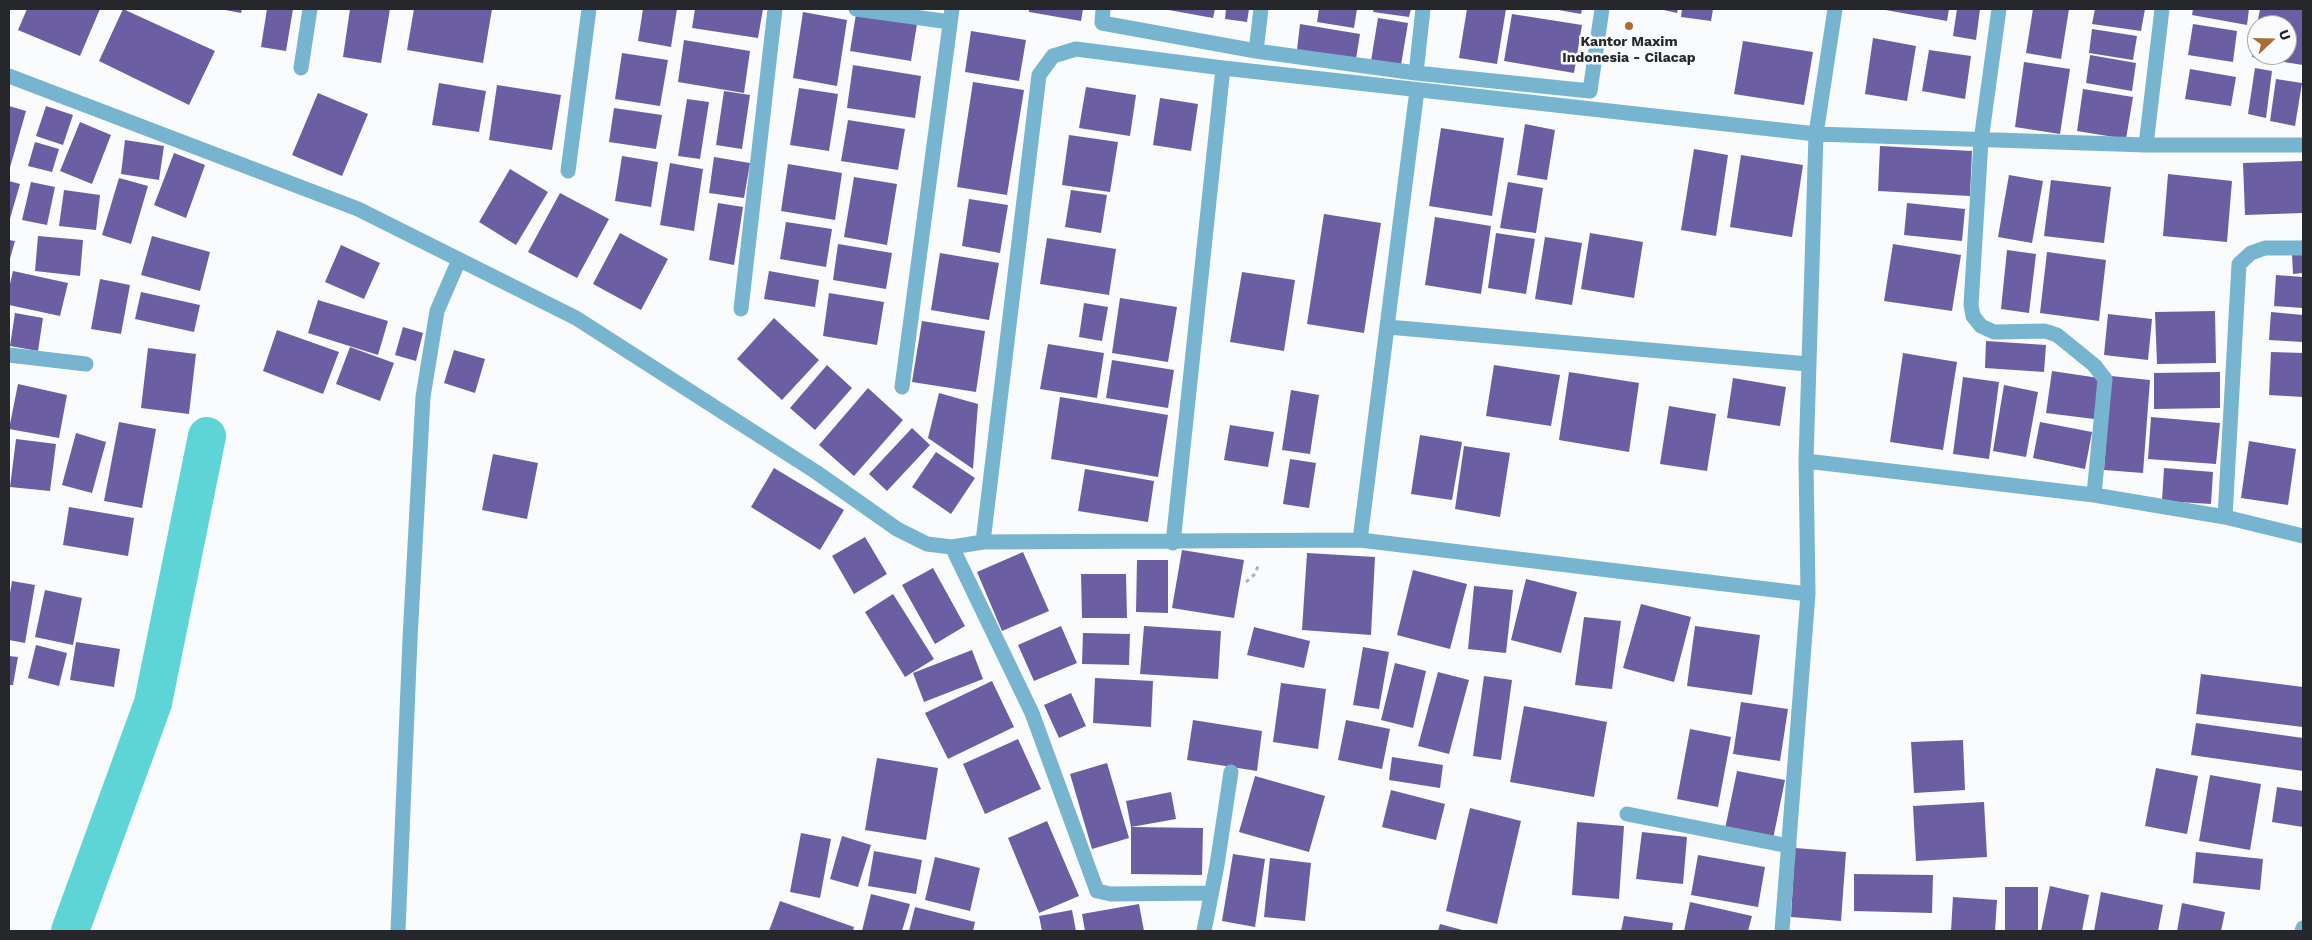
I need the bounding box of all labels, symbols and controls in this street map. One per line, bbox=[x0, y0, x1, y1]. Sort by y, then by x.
north arrow bbox=[2247, 15, 2297, 65]
marker: Kantor Maxim Indonesia - Cilacap bbox=[1623, 20, 1635, 32]
text: U bbox=[2276, 27, 2294, 42]
place label: Kantor Maxim Indonesia - Cilacap bbox=[1562, 34, 1696, 66]

